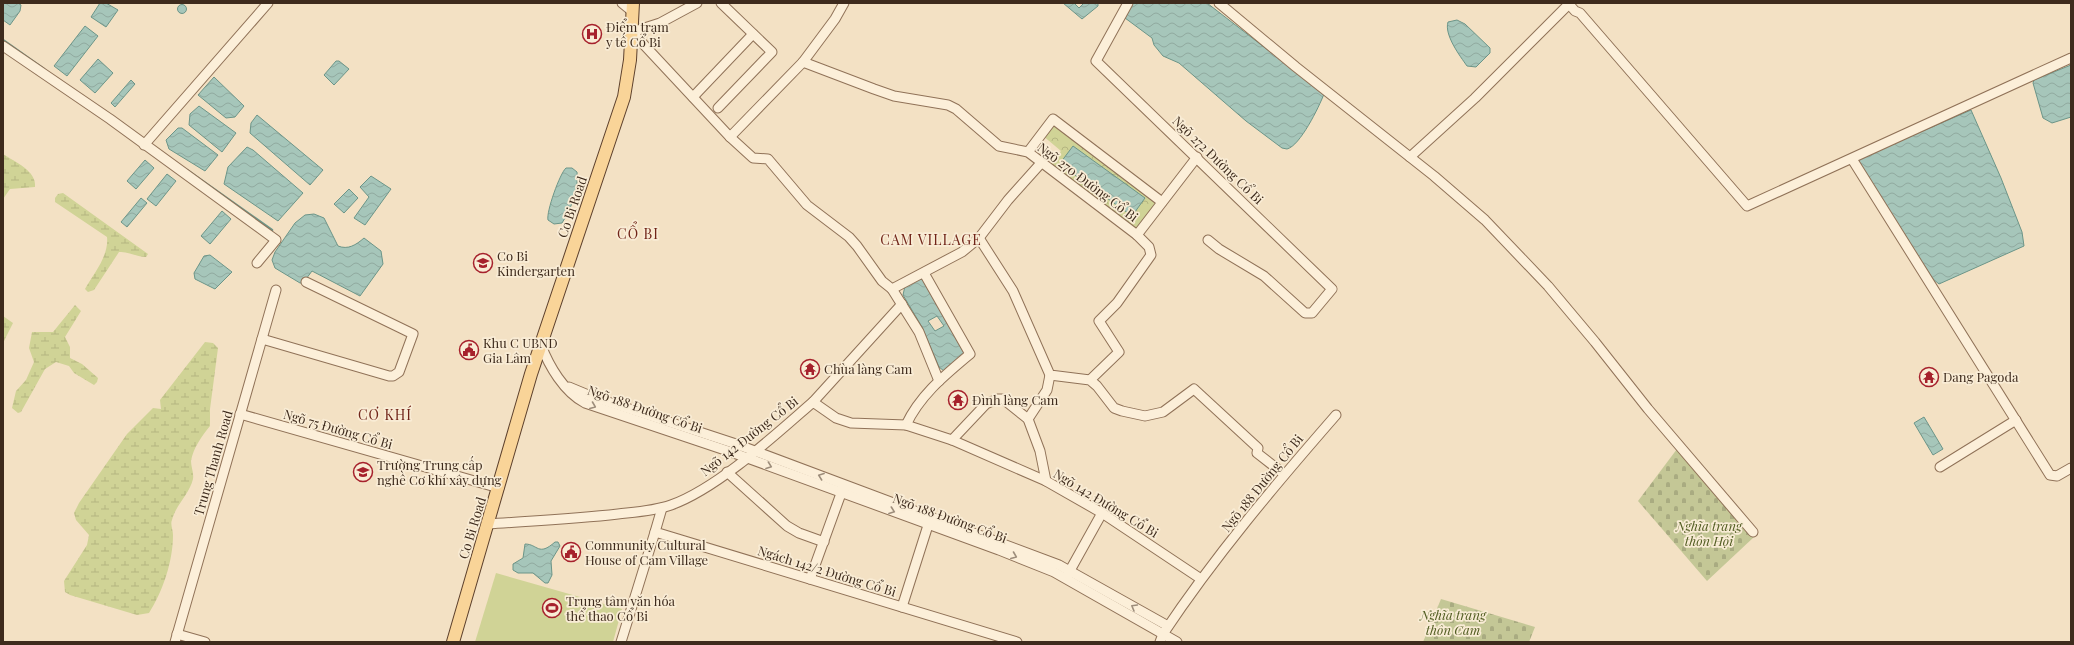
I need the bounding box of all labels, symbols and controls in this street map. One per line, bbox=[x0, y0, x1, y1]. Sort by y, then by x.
place label: Điểm trạm y tế Cổ Bi bbox=[605, 18, 669, 50]
hospital icon: Điểm trạm y tế Cổ Bi bbox=[581, 23, 603, 45]
street label: Ngõ 272 Đường Cổ Bi bbox=[1169, 112, 1268, 208]
street label: Ngõ 270 Đường Cổ Bi bbox=[1035, 138, 1142, 225]
street label: Co Bi Road bbox=[553, 173, 590, 240]
district label: CỔ BI bbox=[617, 221, 659, 243]
district label: CAM VILLAGE bbox=[880, 230, 982, 249]
place label: Co Bi Kindergarten bbox=[497, 247, 575, 279]
school or university icon: Co Bi Kindergarten bbox=[472, 252, 494, 274]
place label: Khu C UBND Gia Lâm bbox=[483, 334, 558, 366]
public building icon: Khu C UBND Gia Lâm bbox=[458, 339, 480, 361]
temple icon: Chùa làng Cam bbox=[799, 358, 821, 380]
place label: Chùa làng Cam bbox=[824, 360, 913, 377]
temple icon: Dang Pagoda bbox=[1918, 366, 1940, 388]
place label: Dang Pagoda bbox=[1943, 368, 2019, 385]
street label: Ngõ 188 Đường Cổ Bi bbox=[585, 381, 705, 436]
temple icon: Đình làng Cam bbox=[947, 389, 969, 411]
place label: Đình làng Cam bbox=[972, 391, 1059, 408]
street label: Ngõ 142 Đường Cổ Bi bbox=[696, 392, 801, 479]
one-way arrow bbox=[590, 402, 597, 410]
street label: Ngõ 75 Đường Cổ Bi bbox=[282, 405, 395, 452]
district label: CƠ KHÍ bbox=[358, 405, 412, 424]
street label: Trung Thanh Road bbox=[189, 408, 236, 518]
street label: Ngõ 188 Đường Cổ Bi bbox=[1217, 430, 1306, 535]
place label: Trường Trung cấp nghề Cơ khí xây dựng bbox=[377, 456, 502, 488]
school or university icon: Trường Trung cấp nghề Cơ khí xây dựng bbox=[352, 461, 374, 483]
one-way arrow bbox=[766, 462, 773, 470]
street label: Ngõ 142 Đường Cổ Bi bbox=[1051, 464, 1162, 541]
one-way arrow bbox=[818, 472, 825, 481]
street label: Ngõ 188 Đường Cổ Bi bbox=[891, 489, 1010, 546]
street label: Co Bi Road bbox=[454, 494, 489, 561]
one-way arrow bbox=[888, 506, 895, 514]
park label: Nghĩa trang thôn Hội bbox=[1675, 517, 1743, 549]
place label: Community Cultural House of Cam Village bbox=[585, 536, 709, 568]
public building icon: Community Cultural House of Cam Village bbox=[560, 541, 582, 563]
street label: Ngách 142/2 Đường Cổ Bi bbox=[756, 541, 899, 600]
one-way arrow bbox=[1010, 551, 1017, 559]
place label: Trung tâm văn hóa thể thao Cổ Bi bbox=[566, 592, 676, 624]
sports icon: Trung tâm văn hóa thể thao Cổ Bi bbox=[541, 597, 563, 619]
one-way arrow bbox=[1131, 604, 1138, 611]
park label: Nghĩa trang thôn Cam bbox=[1419, 606, 1487, 638]

